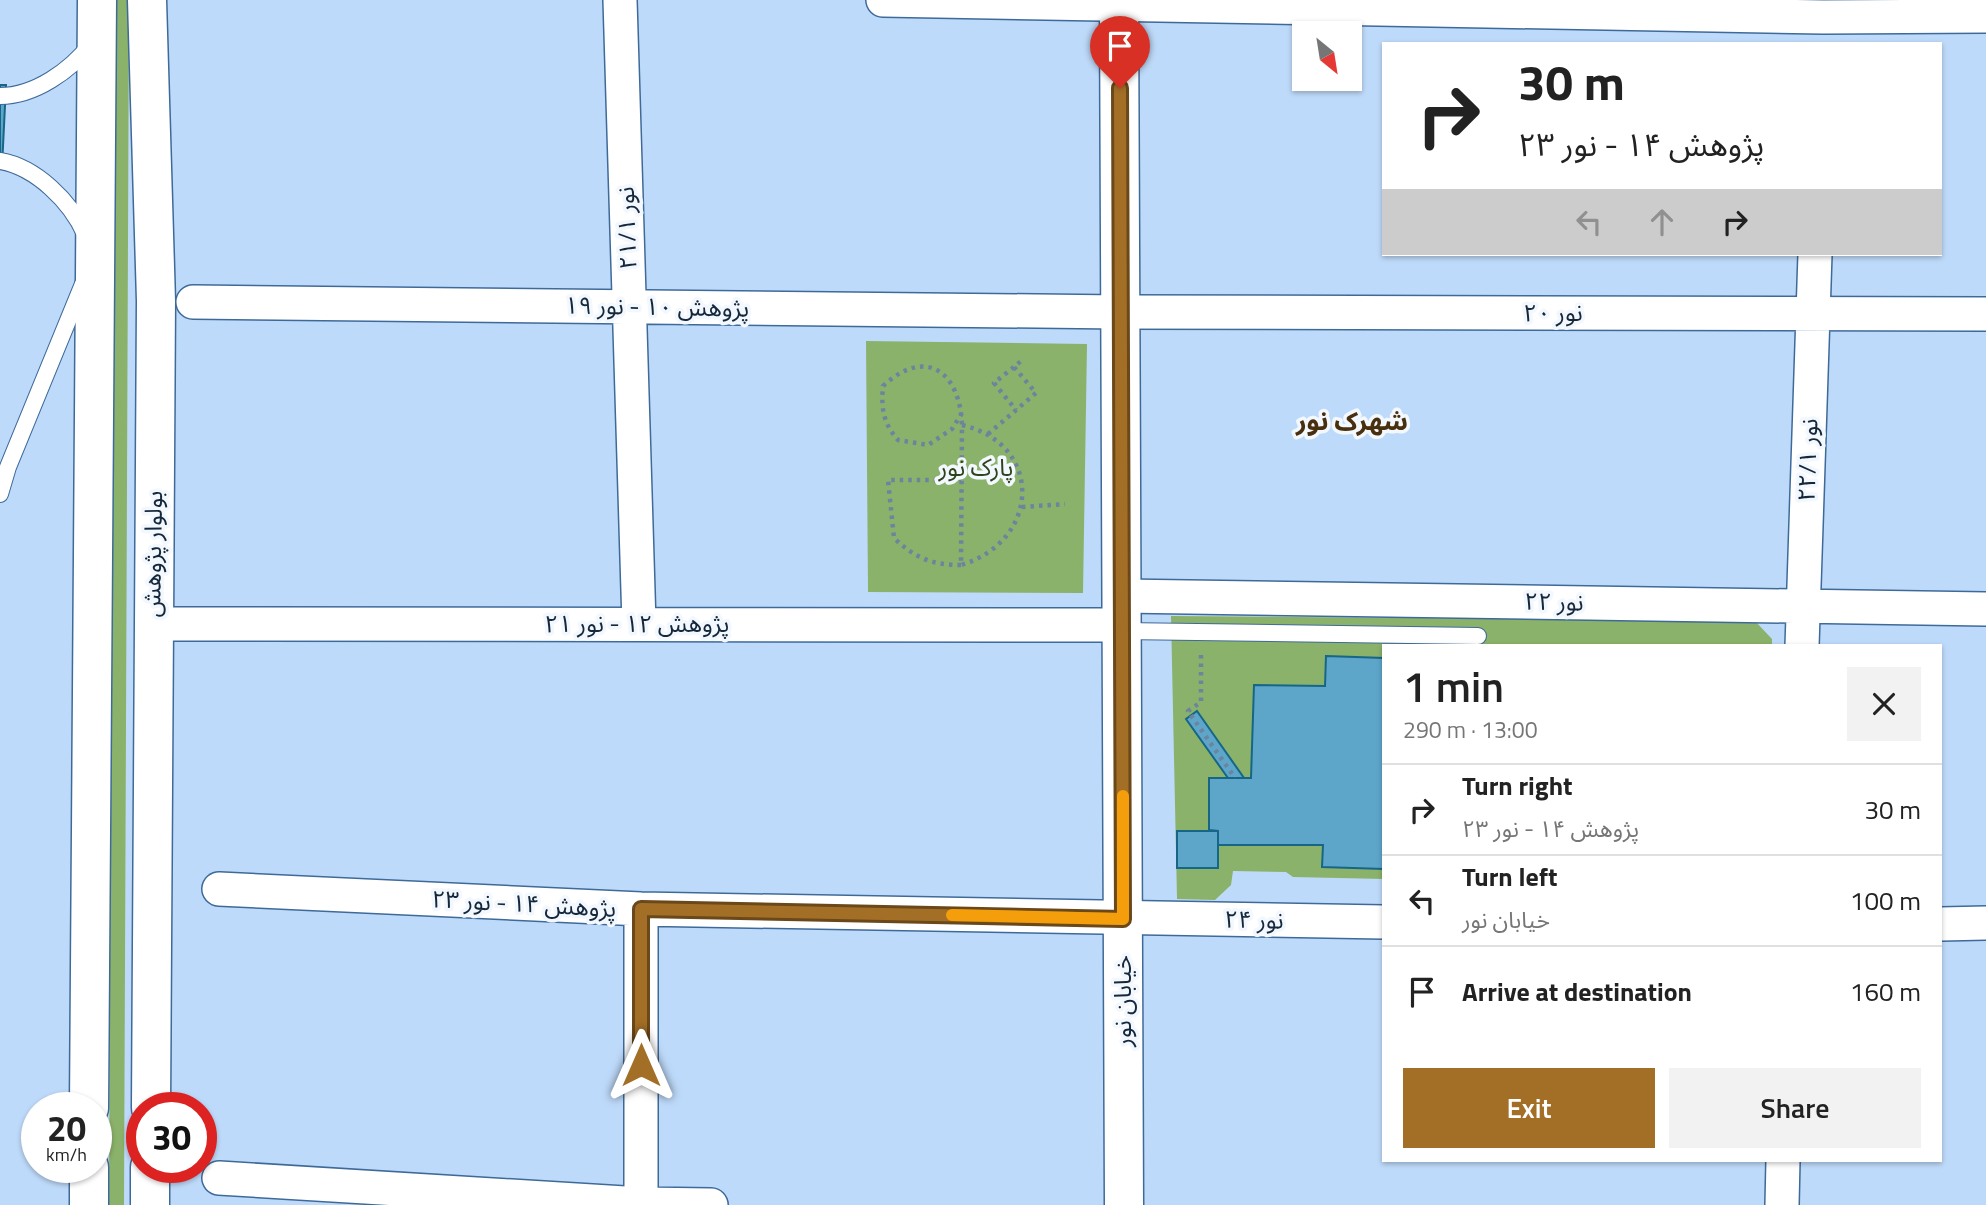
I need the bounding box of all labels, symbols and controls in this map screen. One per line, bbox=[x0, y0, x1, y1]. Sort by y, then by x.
pin bbox=[1090, 16, 1150, 88]
north arrow bbox=[1292, 21, 1362, 91]
map controls bbox=[1292, 21, 1362, 91]
icon: arrive bbox=[1101, 27, 1139, 65]
text: 30 m bbox=[1518, 44, 1625, 119]
icon: right bbox=[1403, 70, 1494, 161]
text: پژوهش ۱۴ - نور ۲۳ bbox=[1518, 120, 1764, 168]
street label: نور ۲۱/۱ bbox=[607, 186, 645, 270]
icon: left bbox=[1570, 203, 1608, 241]
icon: ahead bbox=[1643, 203, 1681, 241]
icon: right bbox=[1716, 203, 1754, 241]
street label: پژوهش ۱۰ - نور ۱۹ bbox=[564, 286, 750, 326]
street label: نور ۲۰ bbox=[1523, 294, 1583, 330]
district label: شهرک نور bbox=[1295, 401, 1408, 440]
street label: نور ۲۲/۱ bbox=[1788, 418, 1826, 502]
park label: پارک نور bbox=[938, 449, 1013, 485]
street label: بولوار پژوهش bbox=[133, 490, 171, 618]
street label: نور ۲۲ bbox=[1524, 582, 1584, 620]
street label: پژوهش ۱۲ - نور ۲۱ bbox=[545, 605, 729, 641]
text: 1 min bbox=[1403, 654, 1504, 718]
button: close bbox=[1847, 667, 1921, 741]
text: 290 m · 13:00 bbox=[1403, 712, 1538, 747]
text: Turn right bbox=[1462, 766, 1573, 805]
text: 30 m bbox=[1864, 790, 1921, 829]
icon: right bbox=[1403, 791, 1441, 829]
text: پژوهش ۱۴ - نور ۲۳ bbox=[1462, 811, 1639, 846]
text: Turn left bbox=[1462, 857, 1557, 896]
street label: پژوهش ۱۴ - نور ۲۳ bbox=[431, 880, 617, 926]
text: 100 m bbox=[1850, 881, 1921, 920]
icon: left bbox=[1403, 882, 1441, 920]
street label: نور ۲۴ bbox=[1224, 900, 1284, 938]
text: خیابان نور bbox=[1462, 902, 1550, 937]
street label: خیابان نور bbox=[1104, 955, 1140, 1048]
text: Arrive at destination bbox=[1462, 972, 1692, 1011]
text: 160 m bbox=[1850, 972, 1921, 1011]
icon: arrive bbox=[1403, 973, 1441, 1011]
position arrow bbox=[604, 1028, 678, 1102]
button: Exit bbox=[1403, 1068, 1655, 1148]
button: Share bbox=[1669, 1068, 1921, 1148]
speed limit sign: 30 bbox=[126, 1092, 217, 1183]
text: 20 bbox=[47, 1101, 86, 1155]
text: km/h bbox=[46, 1141, 87, 1168]

